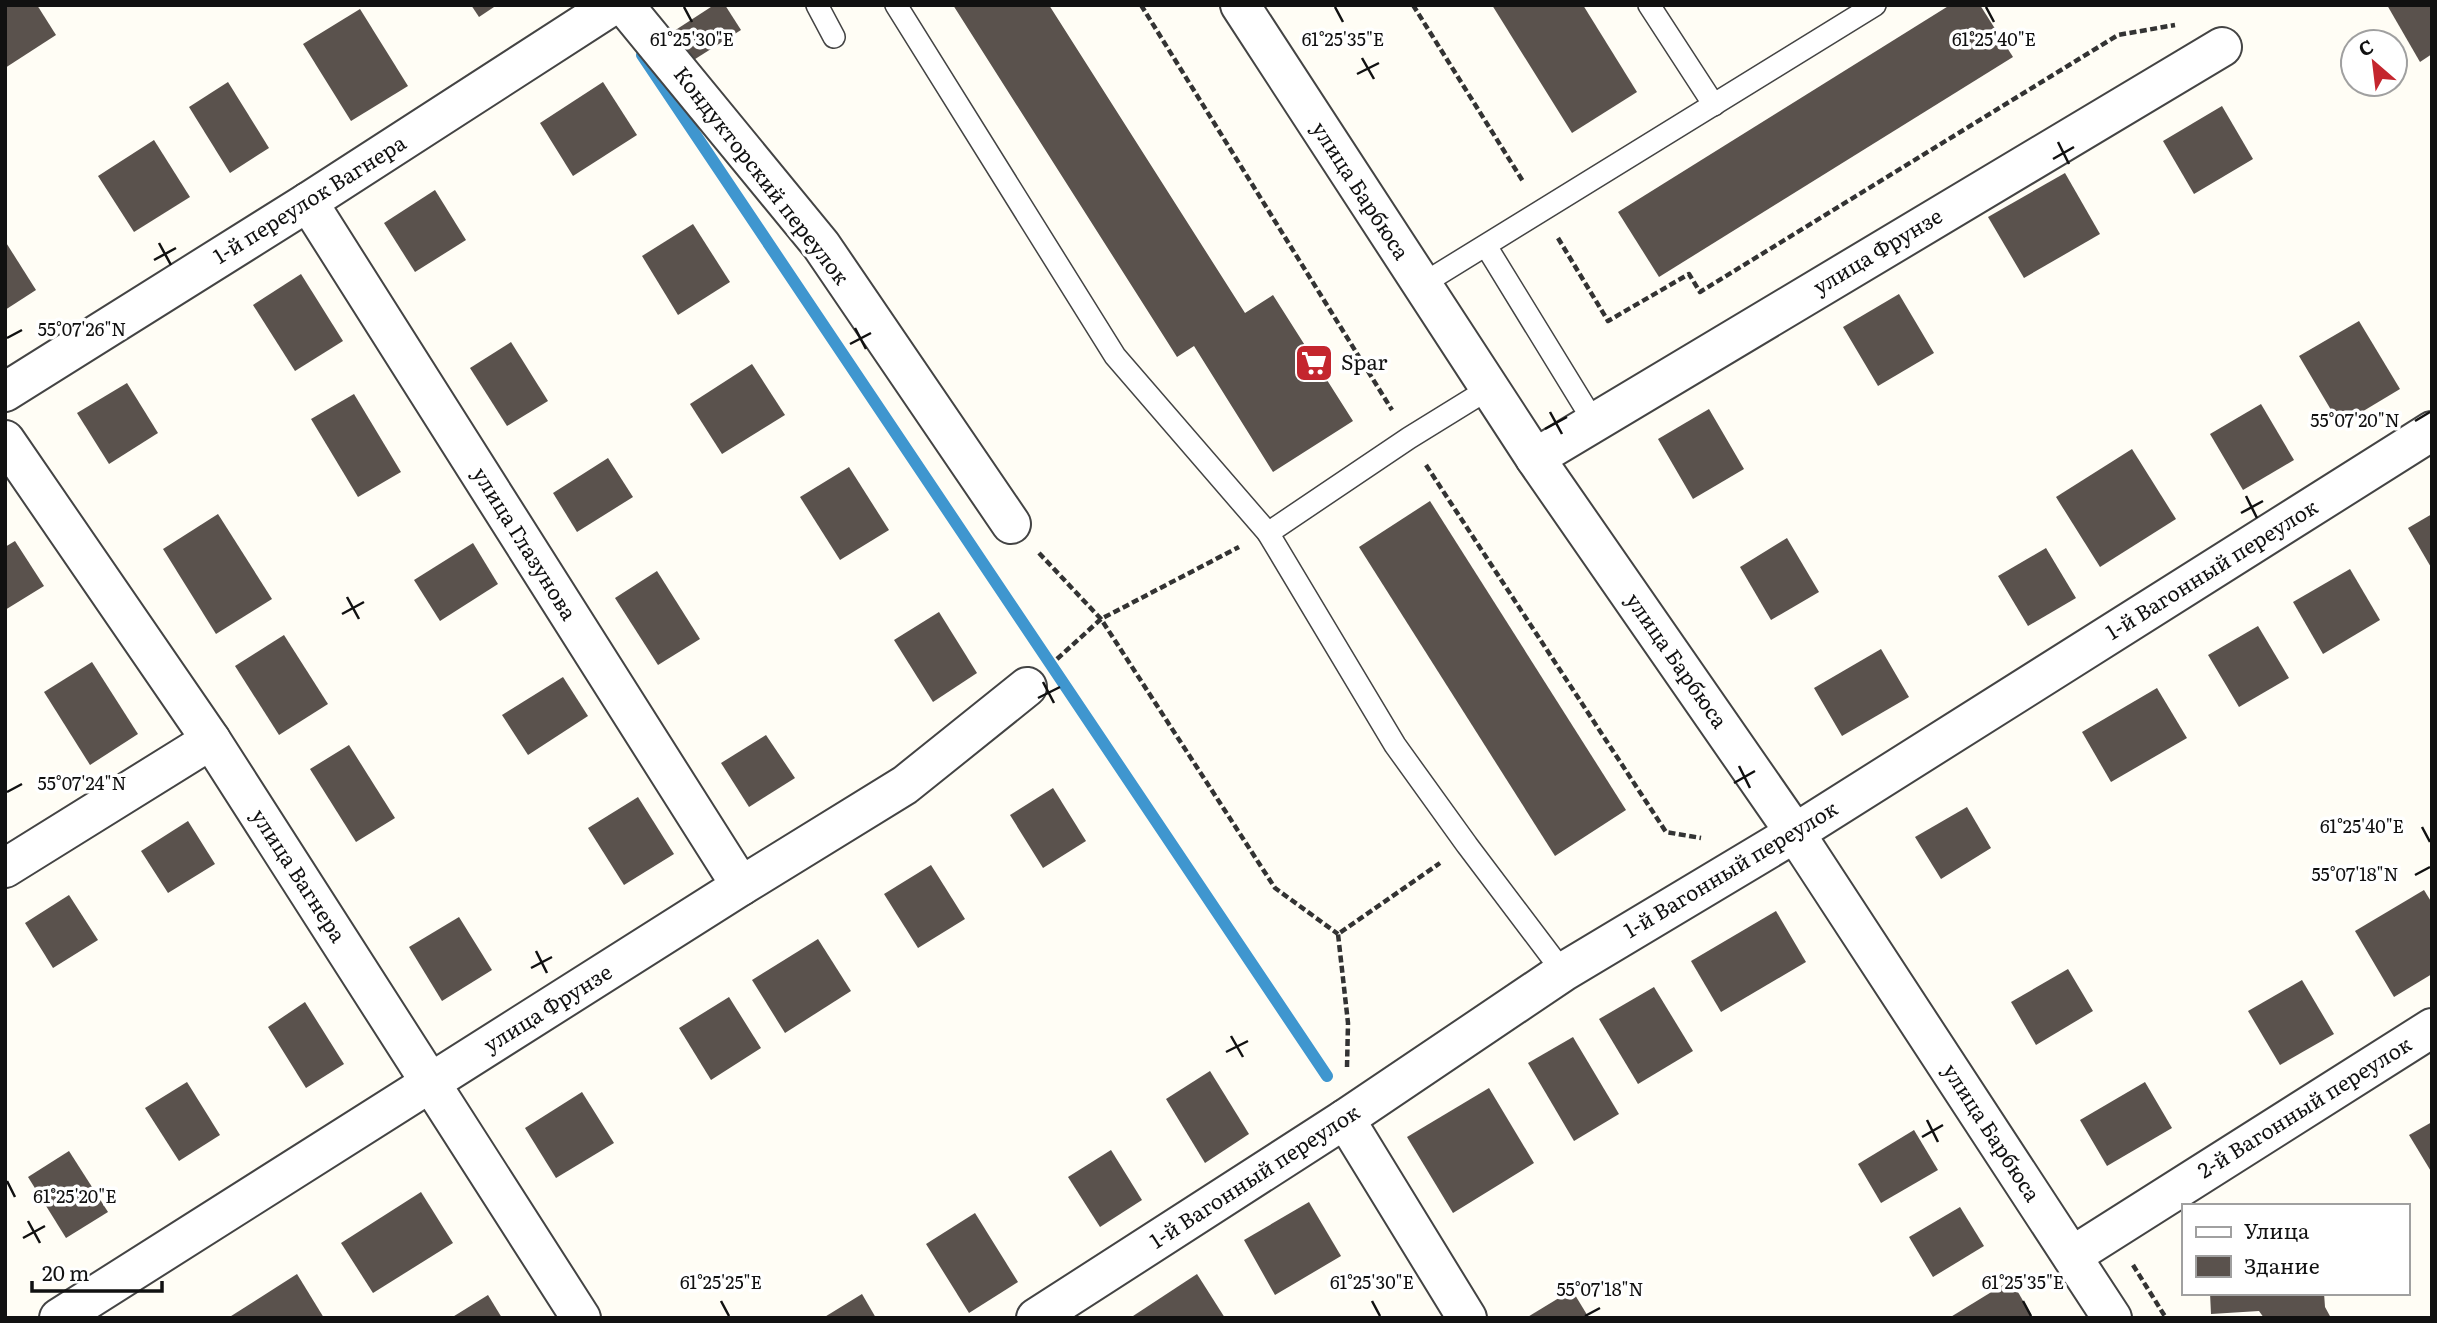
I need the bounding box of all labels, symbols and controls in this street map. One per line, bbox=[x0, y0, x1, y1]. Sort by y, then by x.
text: 61°25'30"E bbox=[650, 25, 734, 52]
text: 61°25'35"E bbox=[1302, 25, 1384, 52]
text: 61°25'40"E bbox=[1952, 25, 2036, 52]
north arrow bbox=[2339, 28, 2409, 98]
text: С bbox=[2353, 32, 2378, 63]
street label: Кондукторский переулок bbox=[668, 59, 859, 291]
street label: улица Барбюса bbox=[1306, 114, 1419, 265]
street label: 1-й переулок Вагнера bbox=[206, 126, 412, 270]
street label: улица Фрунзе bbox=[1806, 199, 1947, 301]
text: 55°07'26"N bbox=[38, 315, 126, 342]
supermarket icon: Spar bbox=[1293, 342, 1335, 384]
place label: Spar bbox=[1341, 345, 1388, 376]
text: 55°07'20"N bbox=[2310, 406, 2400, 433]
street label: улица Глазунова bbox=[467, 460, 586, 626]
street label: 1-й Вагонный переулок bbox=[2099, 490, 2323, 646]
street label: улица Барбюса bbox=[1620, 586, 1737, 734]
text: 55°07'24"N bbox=[38, 769, 127, 796]
street label: 1-й Вагонный переулок bbox=[1617, 791, 1843, 944]
street label: улица Вагнера bbox=[245, 802, 355, 948]
text: 61°25'40"E bbox=[2320, 812, 2404, 839]
text: 55°07'18"N bbox=[2311, 860, 2399, 887]
street label: улица Фрунзе bbox=[477, 955, 617, 1059]
street label: 2-й Вагонный переулок bbox=[2191, 1027, 2417, 1184]
street label: улица Барбюса bbox=[1937, 1056, 2050, 1207]
street label: 1-й Вагонный переулок bbox=[1143, 1095, 1365, 1255]
text: 61°25'20"E bbox=[33, 1182, 117, 1209]
legend bbox=[2182, 1204, 2409, 1295]
text: Улица bbox=[2244, 1214, 2310, 1245]
text: Здание bbox=[2244, 1249, 2320, 1280]
scale bar bbox=[32, 1250, 161, 1294]
text: 20 m bbox=[42, 1256, 89, 1287]
text: 61°25'25"E bbox=[680, 1268, 762, 1295]
text: 61°25'30"E bbox=[1330, 1268, 1414, 1295]
text: 61°25'35"E bbox=[1982, 1268, 2064, 1295]
text: 55°07'18"N bbox=[1556, 1275, 1644, 1302]

